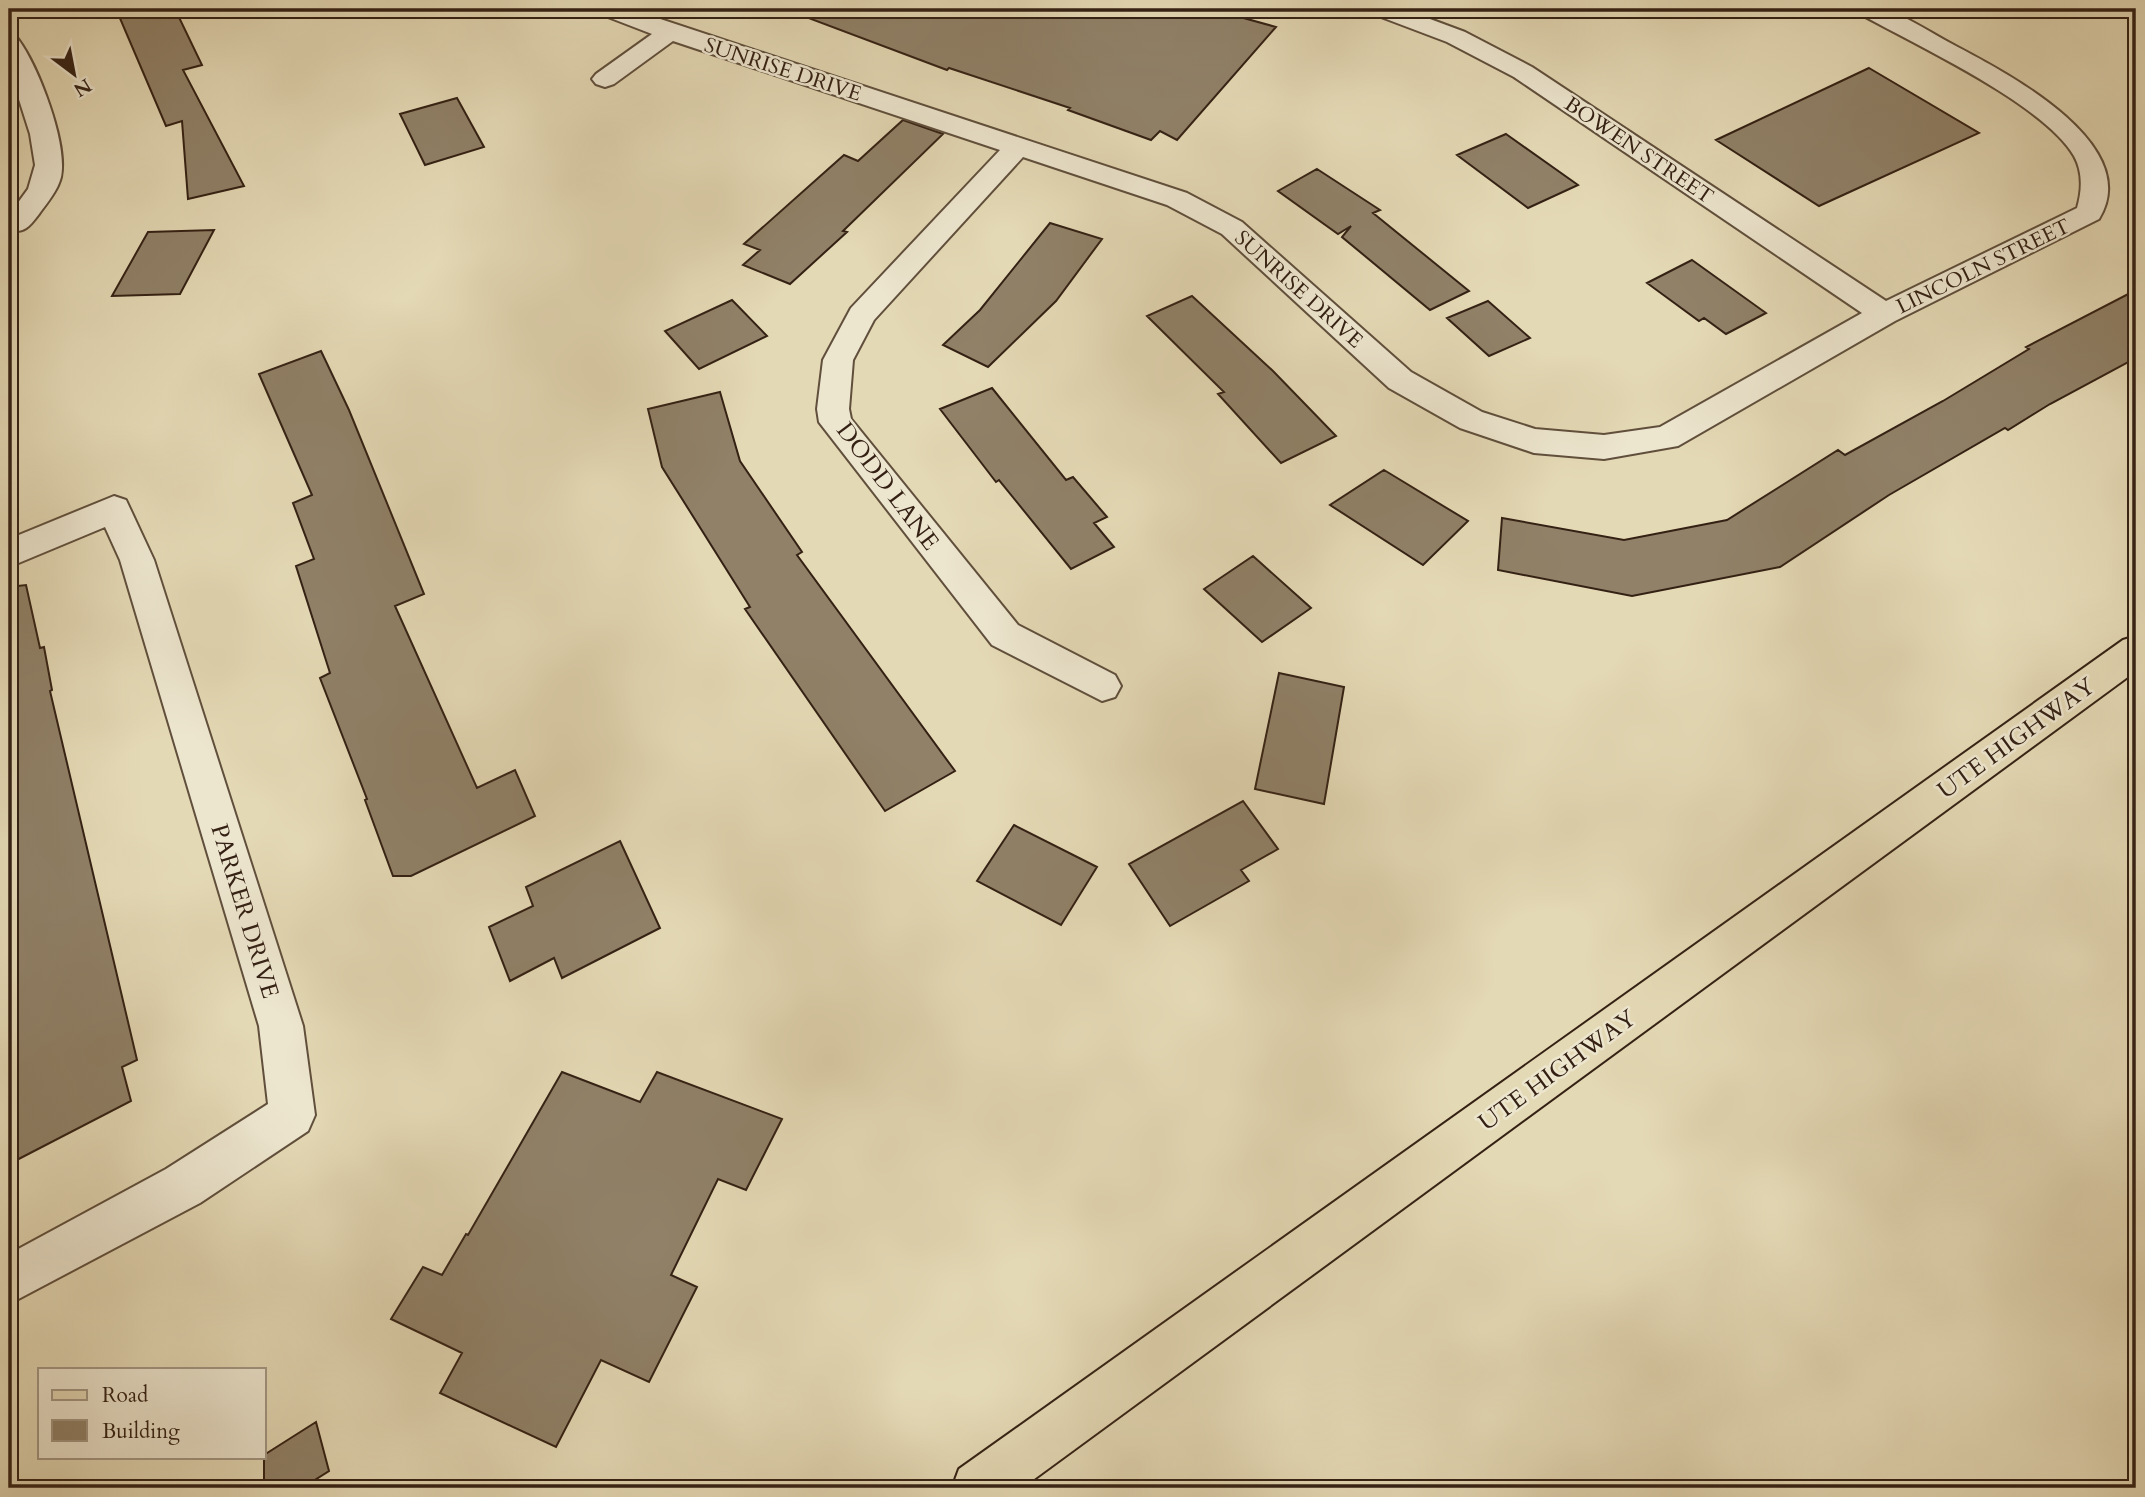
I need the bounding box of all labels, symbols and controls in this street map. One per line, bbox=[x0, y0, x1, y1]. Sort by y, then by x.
street label: SUNRISE DRIVE bbox=[701, 30, 865, 109]
north arrow bbox=[38, 38, 108, 108]
text: N bbox=[68, 72, 96, 103]
street label: BOWEN STREET bbox=[1559, 90, 1719, 211]
street label: LINCOLN STREET bbox=[1891, 212, 2075, 321]
street label: SUNRISE DRIVE bbox=[1228, 224, 1369, 355]
street label: DODD LANE bbox=[829, 415, 947, 557]
street label: UTE HIGHWAY bbox=[1931, 670, 2102, 807]
street label: PARKER DRIVE bbox=[202, 820, 287, 1002]
street label: UTE HIGHWAY bbox=[1472, 1002, 1643, 1139]
legend bbox=[38, 1368, 266, 1458]
text: Road bbox=[102, 1381, 148, 1410]
text: Building bbox=[102, 1417, 180, 1446]

